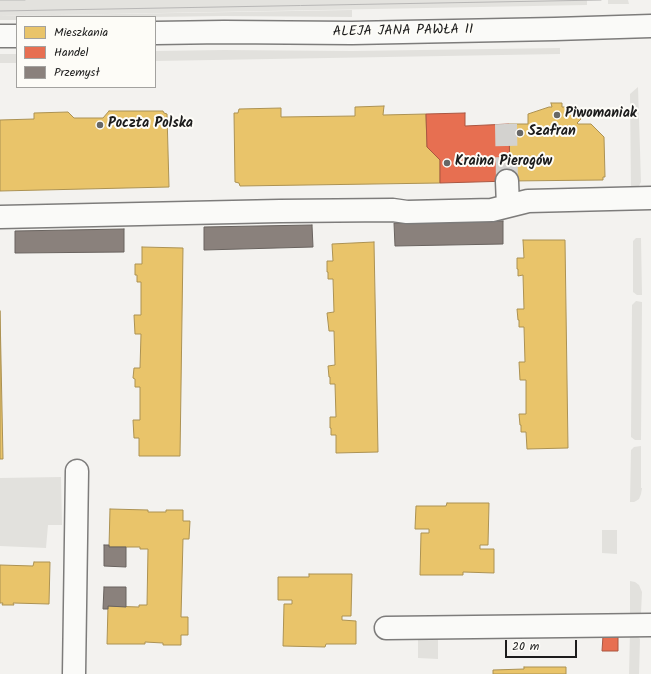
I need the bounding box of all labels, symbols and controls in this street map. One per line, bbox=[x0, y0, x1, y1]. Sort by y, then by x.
legend bbox=[16, 16, 156, 88]
street label: ALEJA JANA PAWŁA II bbox=[332, 22, 474, 42]
text: Mieszkania bbox=[54, 23, 108, 42]
text: Handel bbox=[54, 43, 88, 62]
text: Przemysł bbox=[54, 63, 100, 82]
place label: Piwomaniak bbox=[565, 107, 637, 123]
marker: Piwomaniak bbox=[552, 110, 562, 120]
place label: Poczta Polska bbox=[108, 117, 193, 133]
marker: Poczta Polska bbox=[95, 120, 105, 130]
place label: Szafran bbox=[528, 125, 576, 141]
marker: Szafran bbox=[515, 128, 525, 138]
place label: Kraina Pierogów bbox=[455, 155, 552, 171]
marker: Kraina Pierogów bbox=[442, 158, 452, 168]
scale bar bbox=[507, 632, 579, 658]
text: 20 m bbox=[512, 637, 539, 656]

